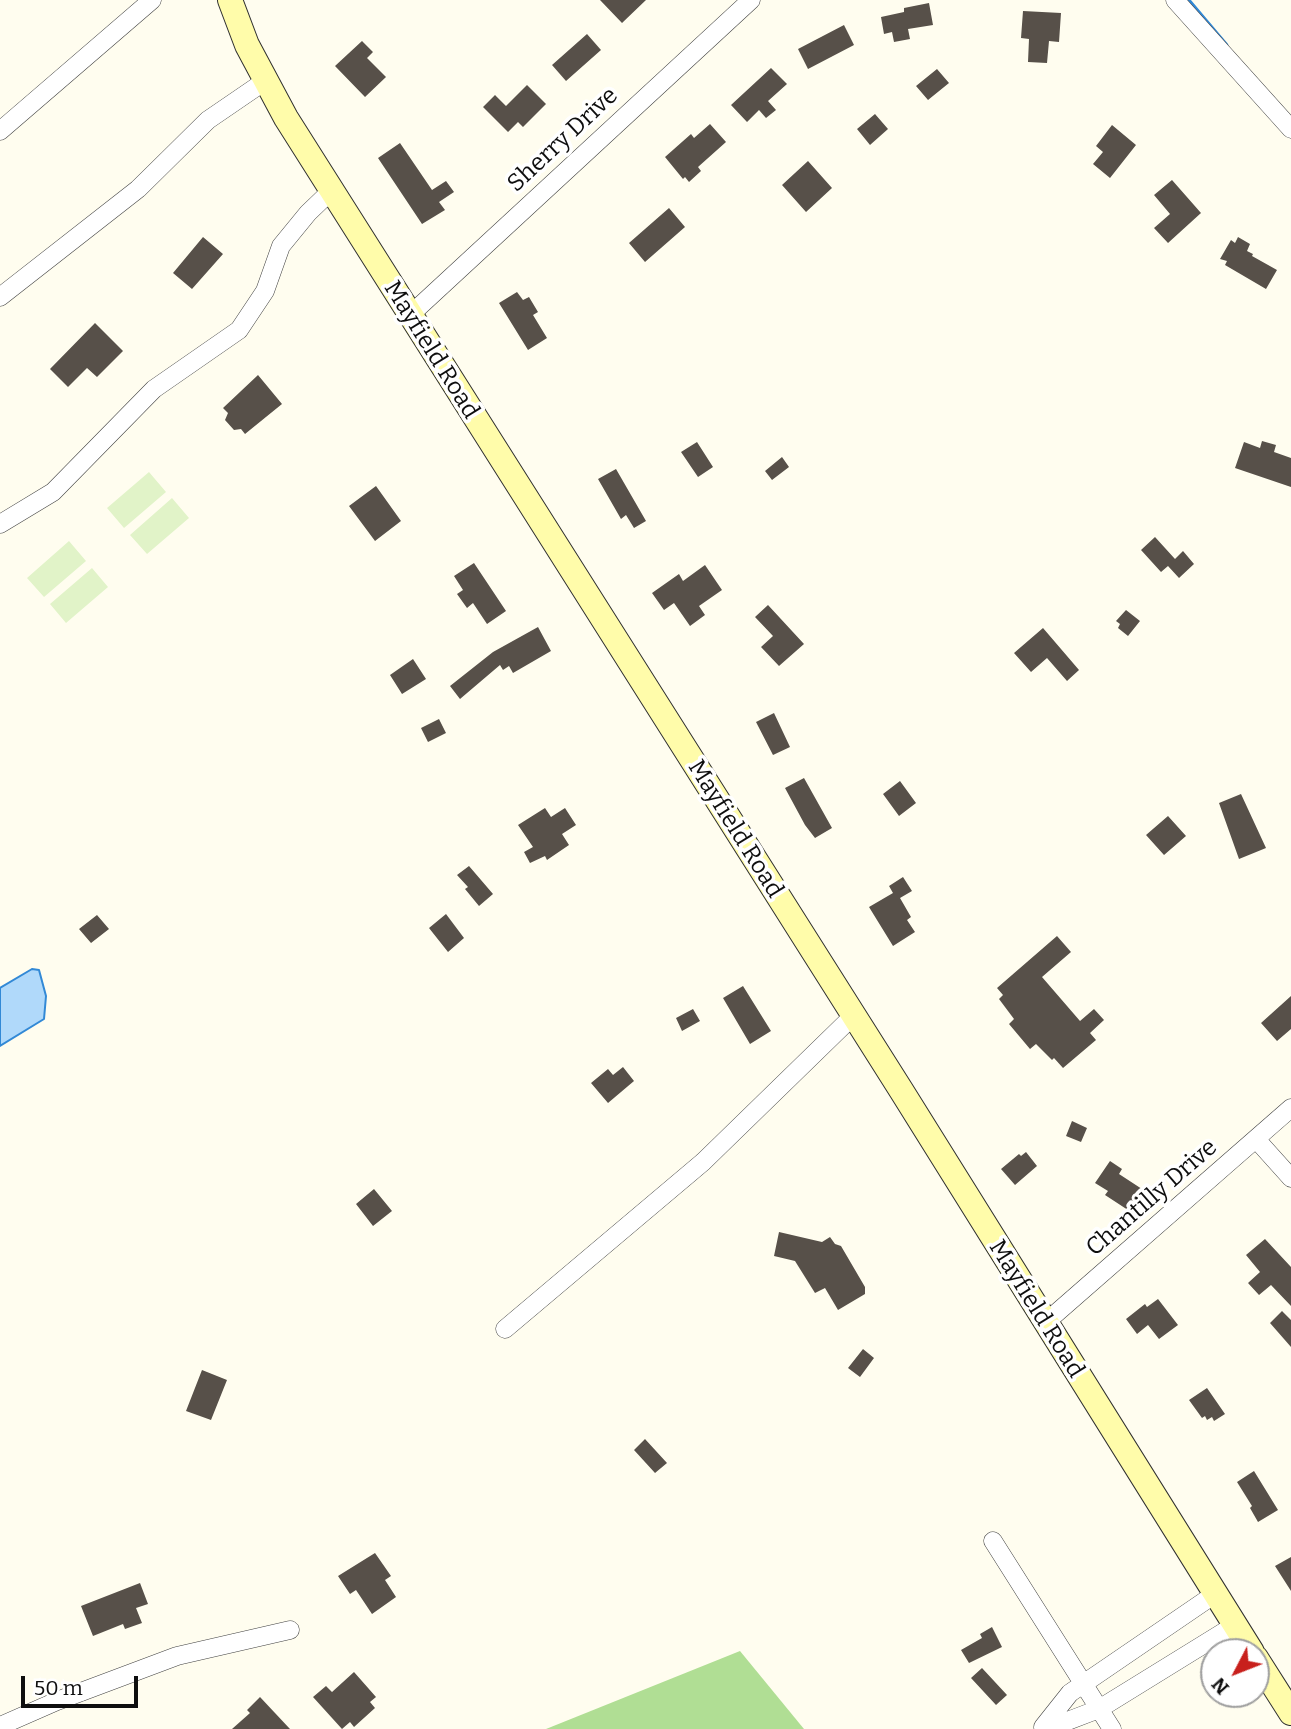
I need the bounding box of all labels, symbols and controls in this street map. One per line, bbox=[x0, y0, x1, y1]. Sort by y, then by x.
street label: Sherry Drive bbox=[502, 82, 624, 198]
street label: Mayfield Road bbox=[377, 276, 485, 424]
street label: Mayfield Road bbox=[681, 755, 789, 903]
street label: Chantilly Drive bbox=[1081, 1133, 1223, 1263]
street label: Mayfield Road bbox=[982, 1235, 1090, 1383]
north arrow bbox=[1200, 1638, 1270, 1708]
scale bar bbox=[24, 1662, 142, 1706]
text: N bbox=[1207, 1673, 1234, 1699]
text: 50 m bbox=[34, 1675, 83, 1701]

